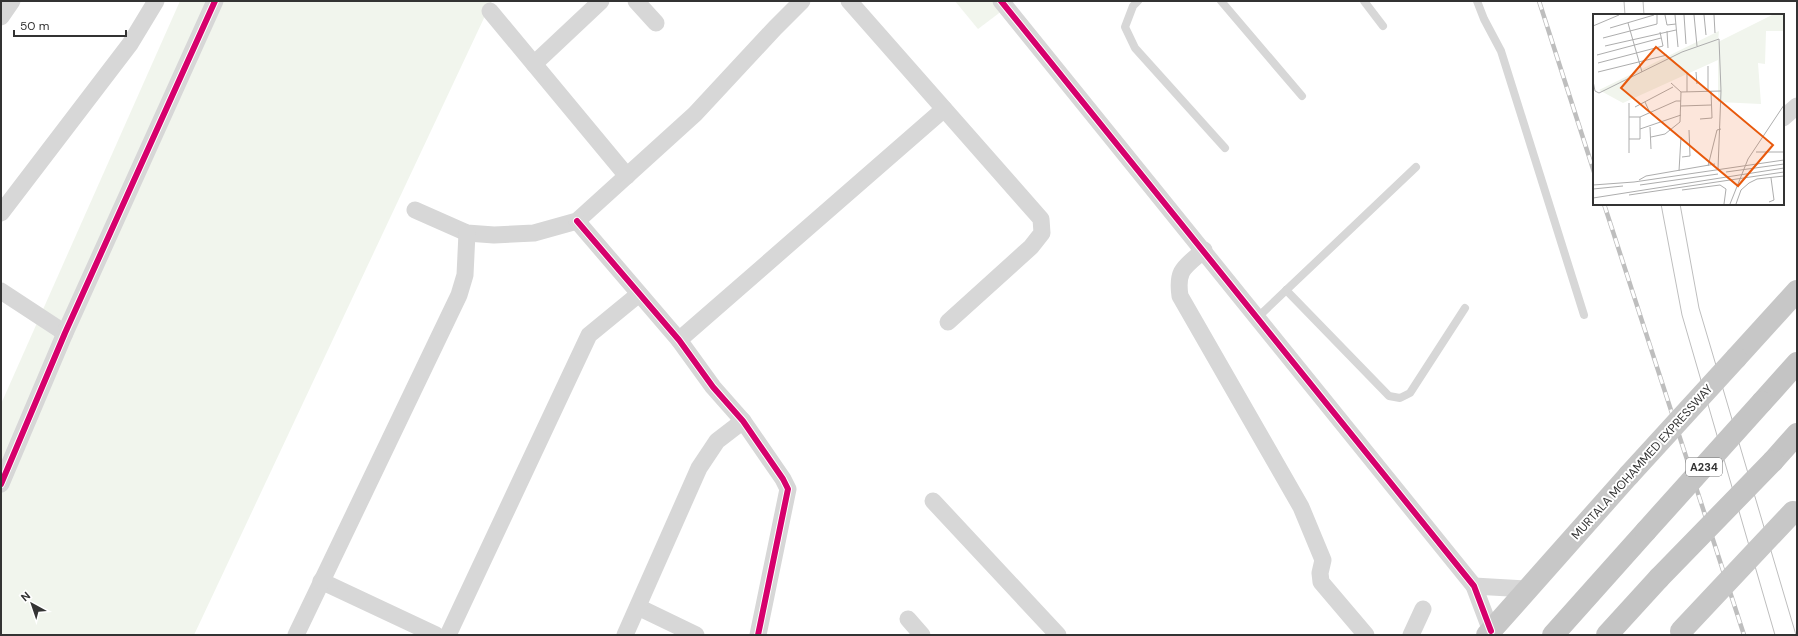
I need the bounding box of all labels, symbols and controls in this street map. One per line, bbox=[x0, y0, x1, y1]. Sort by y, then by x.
scale bar bbox=[14, 12, 126, 38]
inset map bbox=[1593, 14, 1784, 205]
text: 50 m bbox=[20, 18, 49, 34]
street label: MURTALA MOHAMMED EXPRESSWAY bbox=[1568, 381, 1716, 543]
road number: A234 bbox=[1686, 458, 1722, 476]
north arrow bbox=[12, 584, 52, 624]
text: N bbox=[18, 588, 33, 604]

